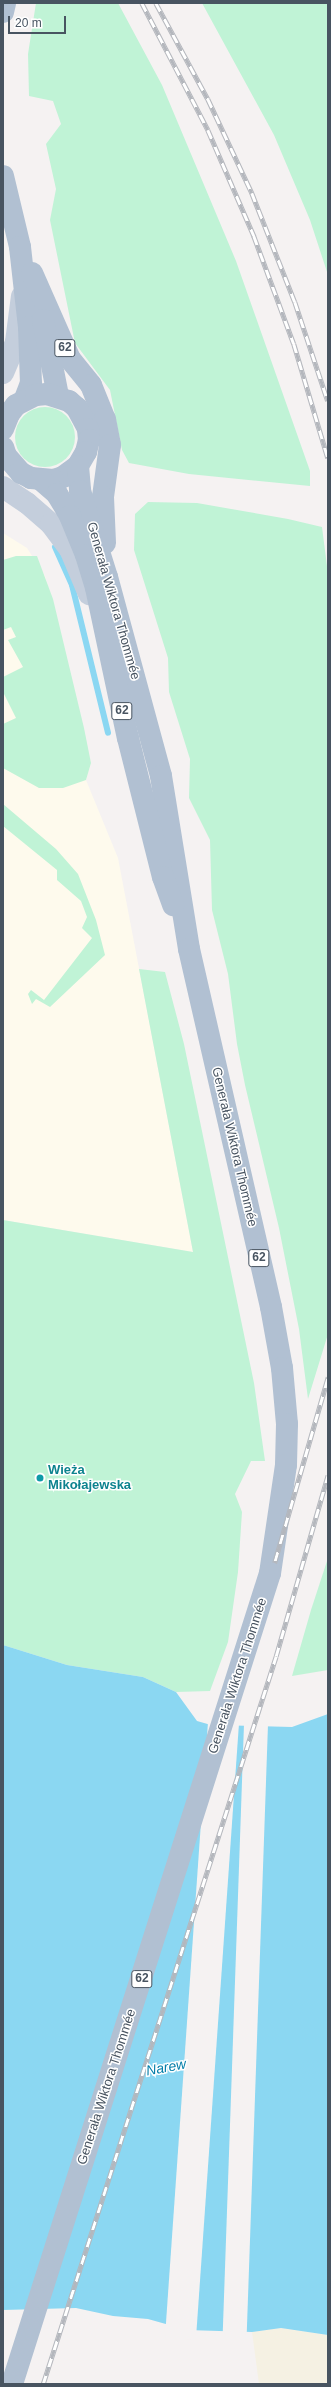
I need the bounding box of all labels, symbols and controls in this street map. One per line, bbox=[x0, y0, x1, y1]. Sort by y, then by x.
scale bar bbox=[10, 8, 68, 34]
text: 20 m bbox=[15, 16, 42, 30]
road number: 62 bbox=[54, 338, 76, 358]
street label: Generała Wiktora Thommée bbox=[83, 520, 143, 682]
road number: 62 bbox=[111, 701, 133, 721]
street label: Generała Wiktora Thommée bbox=[208, 1066, 260, 1228]
road number: 62 bbox=[248, 1248, 270, 1268]
place label: Wieża Mikołajewska bbox=[48, 1463, 131, 1494]
marker: Wieża Mikołajewska bbox=[35, 1473, 45, 1483]
street label: Generała Wiktora Thommée bbox=[205, 1596, 271, 1756]
road number: 62 bbox=[131, 1969, 153, 1989]
street label: Generała Wiktora Thommée bbox=[74, 2007, 140, 2167]
water label: Narew bbox=[145, 2055, 187, 2079]

